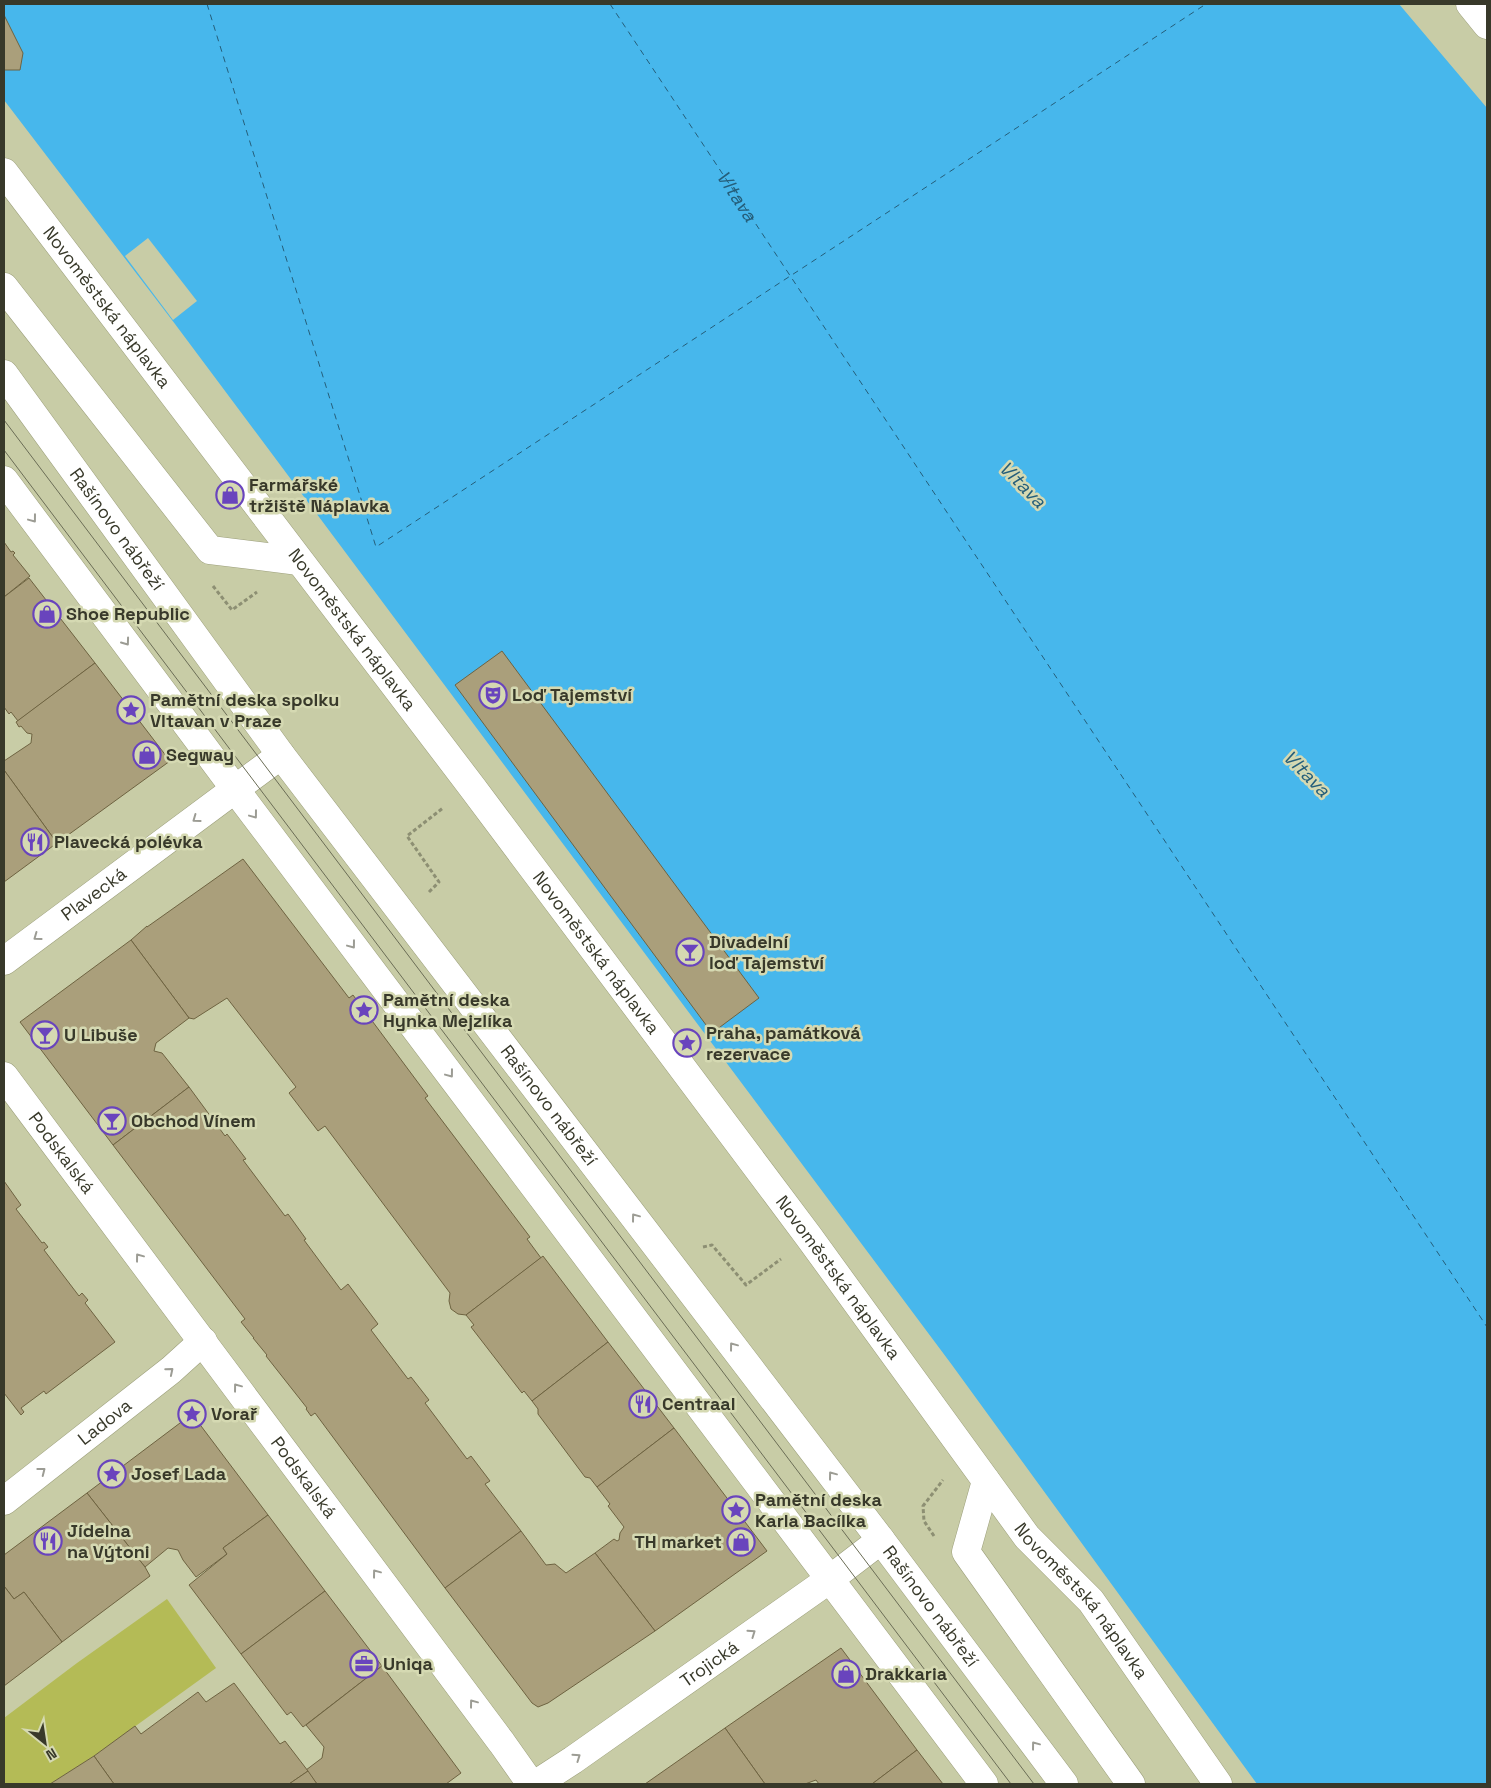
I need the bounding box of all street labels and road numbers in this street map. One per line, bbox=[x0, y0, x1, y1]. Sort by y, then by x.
street label: Novoměstská náplavka bbox=[38, 221, 176, 393]
street label: Rašínovo nábřeží bbox=[65, 463, 170, 595]
street label: Novoměstská náplavka bbox=[284, 544, 422, 715]
street label: Plavecká bbox=[56, 862, 131, 926]
street label: Novoměstská náplavka bbox=[528, 867, 665, 1039]
street label: Rašínovo nábřeží bbox=[496, 1040, 603, 1171]
street label: Podskalská bbox=[24, 1107, 100, 1198]
street label: Novoměstská náplavka bbox=[771, 1191, 906, 1364]
street label: Ladova bbox=[73, 1393, 136, 1450]
street label: Podskalská bbox=[266, 1432, 342, 1523]
street label: Novoměstská náplavka bbox=[1009, 1518, 1154, 1683]
street label: Rašínovo nábřeží bbox=[878, 1541, 985, 1672]
street label: Trojická bbox=[675, 1635, 743, 1692]

